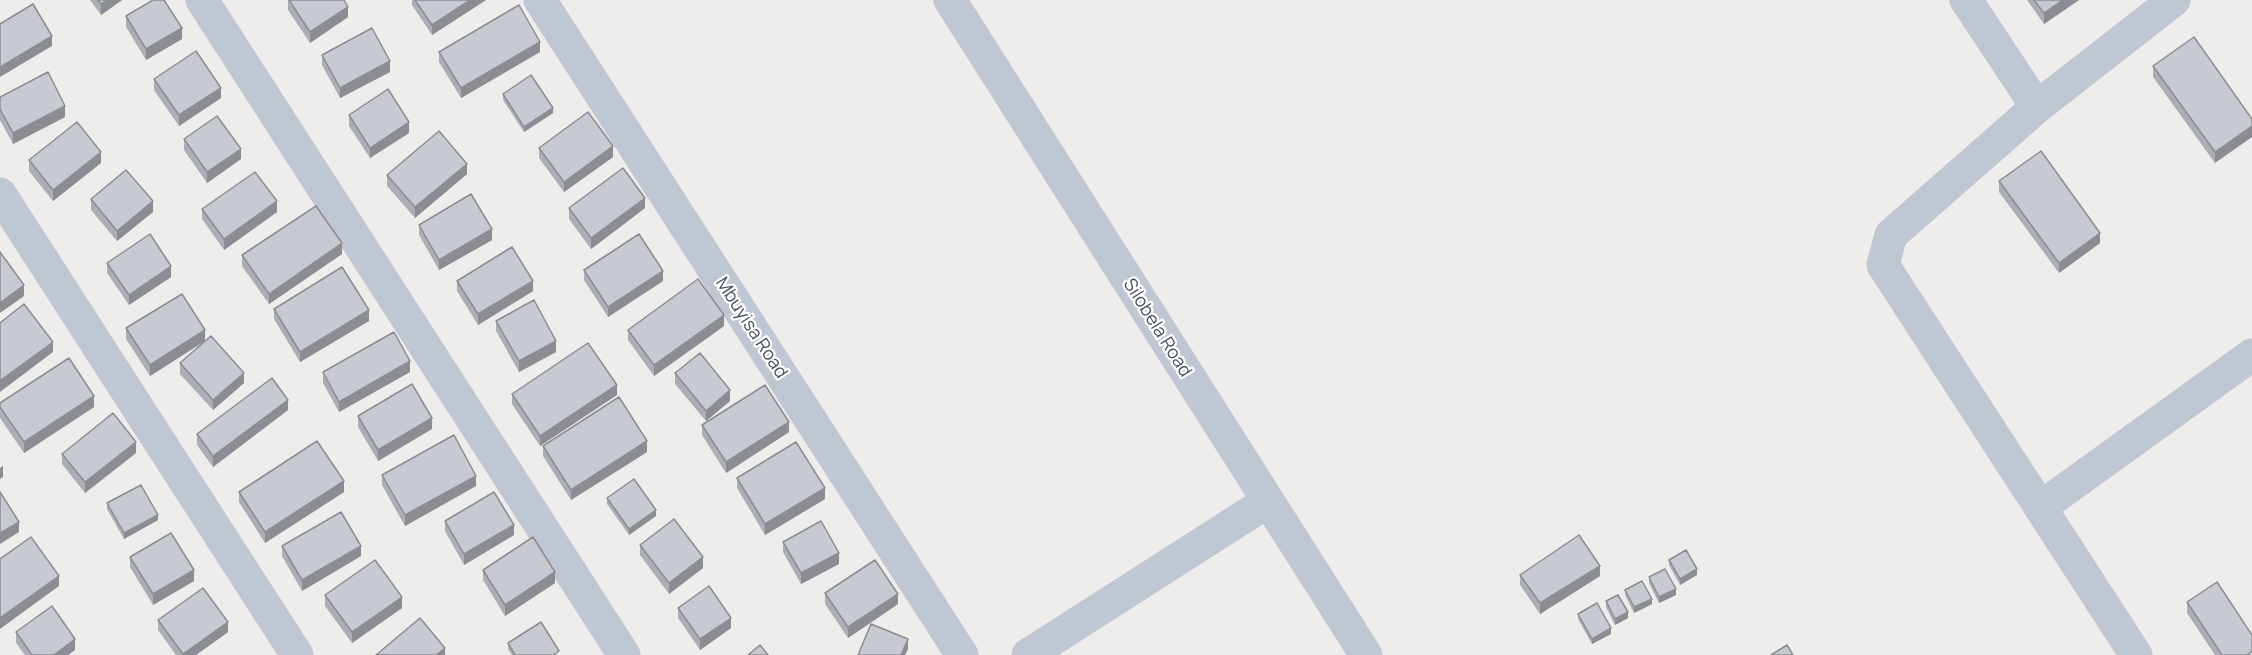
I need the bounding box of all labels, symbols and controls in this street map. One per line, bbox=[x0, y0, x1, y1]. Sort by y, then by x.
street label: Mbuyisa Road bbox=[710, 274, 792, 382]
street label: Silobela Road bbox=[1118, 275, 1196, 381]

